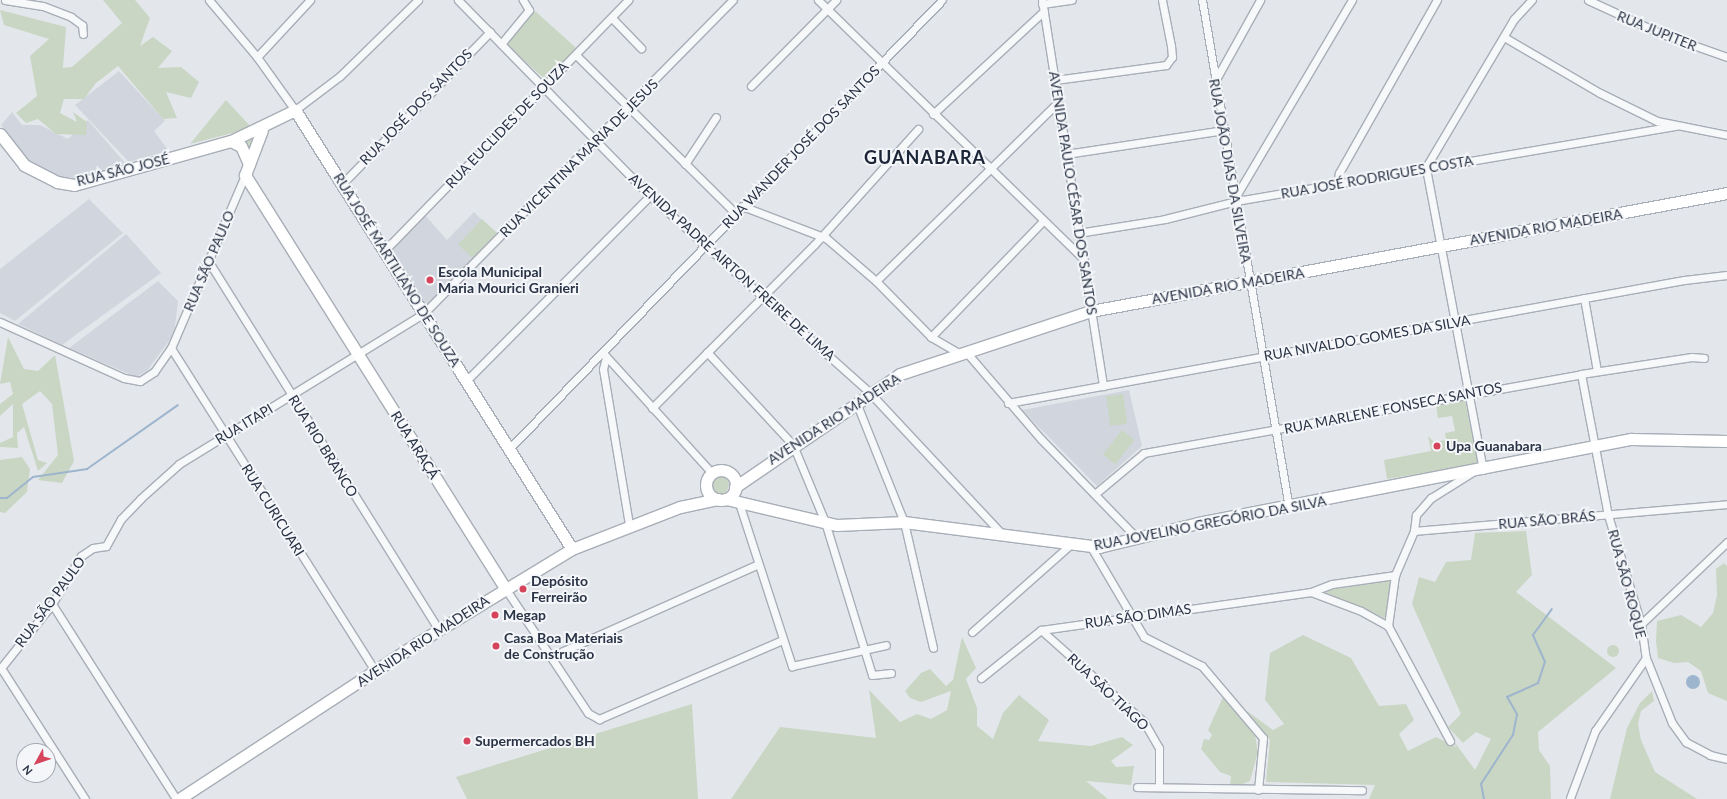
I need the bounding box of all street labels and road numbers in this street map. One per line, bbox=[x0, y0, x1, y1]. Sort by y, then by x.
street label: RUA JUPITER bbox=[1614, 7, 1700, 55]
street label: RUA JOSÉ DOS SANTOS bbox=[356, 45, 476, 169]
street label: RUA EUCLIDES DE SOUZA bbox=[442, 58, 572, 192]
street label: RUA WANDER JOSÉ DOS SANTOS bbox=[718, 62, 884, 232]
street label: AVENIDA PAULO CÉSAR DOS SANTOS bbox=[1045, 70, 1101, 316]
street label: RUA VICENTINA MARIA DE JESUS bbox=[496, 75, 662, 241]
street label: RUA JOÃO DIAS DA SILVEIRA bbox=[1205, 77, 1255, 265]
street label: RUA SÃO JOSÉ bbox=[74, 150, 172, 190]
street label: RUA JOSÉ RODRIGUES COSTA bbox=[1279, 152, 1475, 202]
street label: RUA JOSÉ MARTILIANO DE SOUZA bbox=[330, 169, 464, 371]
street label: AVENIDA PADRE AIRTON FREIRE DE LIMA bbox=[625, 169, 839, 365]
street label: AVENIDA RIO MADEIRA bbox=[1468, 205, 1624, 249]
street label: RUA SÃO PAULO bbox=[180, 208, 238, 314]
street label: AVENIDA RIO MADEIRA bbox=[1150, 264, 1306, 308]
street label: RUA NIVALDO GOMES DA SILVA bbox=[1262, 311, 1472, 365]
street label: AVENIDA RIO MADEIRA bbox=[764, 370, 904, 468]
street label: RUA MARLENE FONSECA SANTOS bbox=[1282, 379, 1504, 437]
street label: RUA RIO BRANCO bbox=[285, 392, 361, 500]
street label: RUA ITAPI bbox=[212, 400, 276, 448]
street label: RUA ARAÇÁ bbox=[387, 407, 443, 483]
street label: RUA CURICUARI bbox=[238, 461, 308, 559]
street label: RUA JOVELINO GREGÓRIO DA SILVA bbox=[1092, 492, 1328, 554]
street label: RUA SÃO BRÁS bbox=[1497, 507, 1597, 533]
street label: RUA SÃO ROQUE bbox=[1604, 527, 1650, 641]
street label: RUA SÃO PAULO bbox=[11, 553, 89, 651]
street label: AVENIDA RIO MADEIRA bbox=[353, 592, 493, 690]
street label: RUA SÃO DIMAS bbox=[1083, 600, 1193, 632]
street label: RUA SÃO TIAGO bbox=[1063, 650, 1153, 734]

